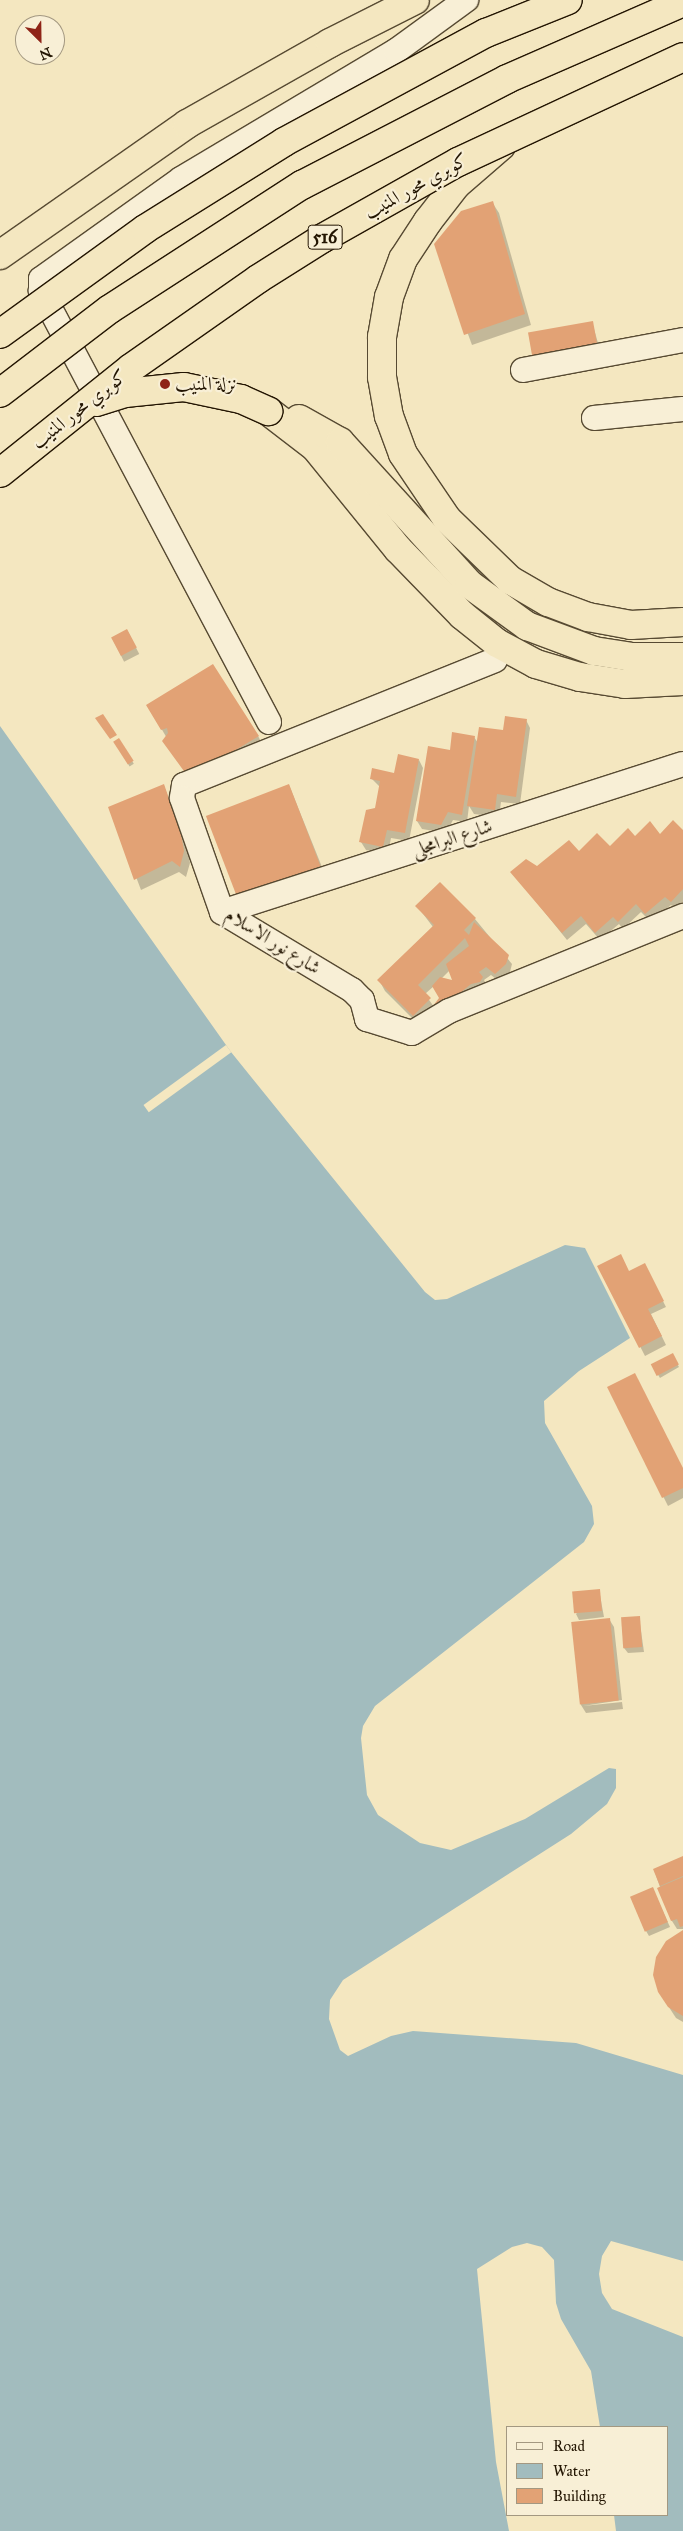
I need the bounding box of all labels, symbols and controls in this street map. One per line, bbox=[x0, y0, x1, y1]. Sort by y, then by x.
north arrow bbox=[15, 15, 65, 65]
text: N bbox=[37, 43, 54, 63]
street label: كوبري محور المنيب bbox=[360, 148, 472, 224]
road number: 516 bbox=[308, 222, 342, 252]
street label: كوبري محور المنيب bbox=[27, 365, 131, 453]
place label: نزلة المنيب bbox=[175, 373, 237, 395]
marker: نزلة المنيب bbox=[159, 378, 171, 390]
street label: شارع البرامجلى bbox=[409, 814, 495, 862]
street label: شارع نور الاسلام bbox=[221, 903, 325, 979]
legend bbox=[506, 2426, 668, 2516]
text: Road bbox=[553, 2437, 585, 2455]
text: Water bbox=[553, 2462, 590, 2480]
text: Building bbox=[553, 2487, 606, 2505]

